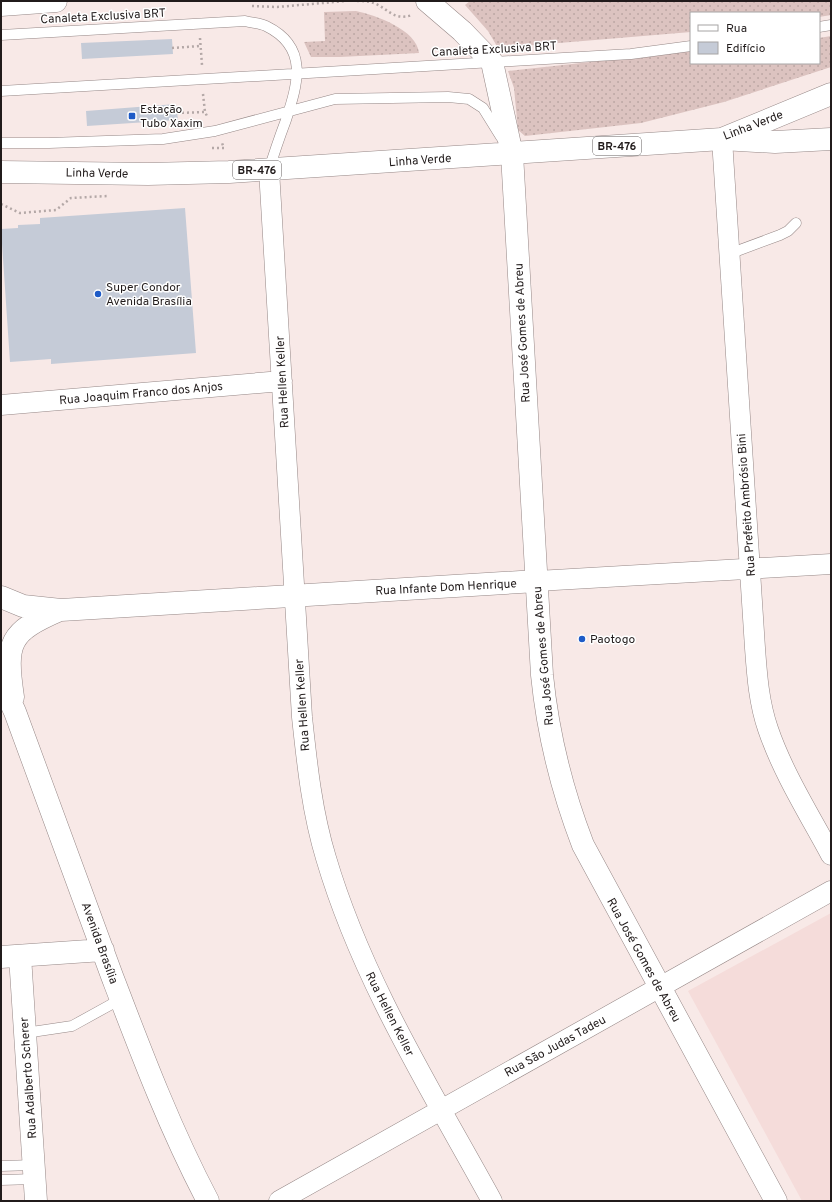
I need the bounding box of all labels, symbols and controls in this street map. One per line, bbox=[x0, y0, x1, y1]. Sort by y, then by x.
street label: Canaleta Exclusiva BRT bbox=[40, 6, 166, 28]
legend bbox=[690, 12, 820, 64]
text: Rua bbox=[726, 21, 747, 37]
street label: Canaleta Exclusiva BRT bbox=[431, 39, 557, 61]
text: Edifício bbox=[726, 41, 766, 57]
place label: Estação Tubo Xaxim bbox=[140, 102, 203, 132]
street label: Linha Verde bbox=[721, 107, 786, 145]
marker: Estação Tubo Xaxim bbox=[127, 111, 137, 121]
road number: BR-476 bbox=[593, 137, 641, 155]
street label: Linha Verde bbox=[388, 151, 452, 171]
road number: BR-476 bbox=[233, 161, 281, 179]
street label: Linha Verde bbox=[65, 165, 129, 183]
street label: Rua José Gomes de Abreu bbox=[511, 263, 535, 403]
place label: Super Condor Avenida Brasília bbox=[106, 280, 192, 310]
marker: Super Condor Avenida Brasília bbox=[93, 289, 103, 299]
street label: Rua Hellen Keller bbox=[273, 335, 293, 429]
street label: Rua Joaquim Franco dos Anjos bbox=[59, 379, 224, 409]
street label: Rua Prefeito Ambrósio Bini bbox=[734, 433, 760, 577]
street label: Rua Infante Dom Henrique bbox=[375, 576, 517, 600]
street label: Rua José Gomes de Abreu bbox=[530, 586, 558, 726]
place label: Paotogo bbox=[590, 632, 635, 648]
marker: Paotogo bbox=[577, 634, 587, 644]
street label: Rua Hellen Keller bbox=[292, 658, 314, 752]
street label: Rua José Gomes de Abreu bbox=[602, 896, 684, 1025]
street label: Avenida Brasília bbox=[77, 900, 121, 986]
street label: Rua Hellen Keller bbox=[361, 970, 417, 1060]
street label: Rua São Judas Tadeu bbox=[502, 1012, 609, 1081]
street label: Rua Adalberto Scherer bbox=[17, 1016, 41, 1139]

